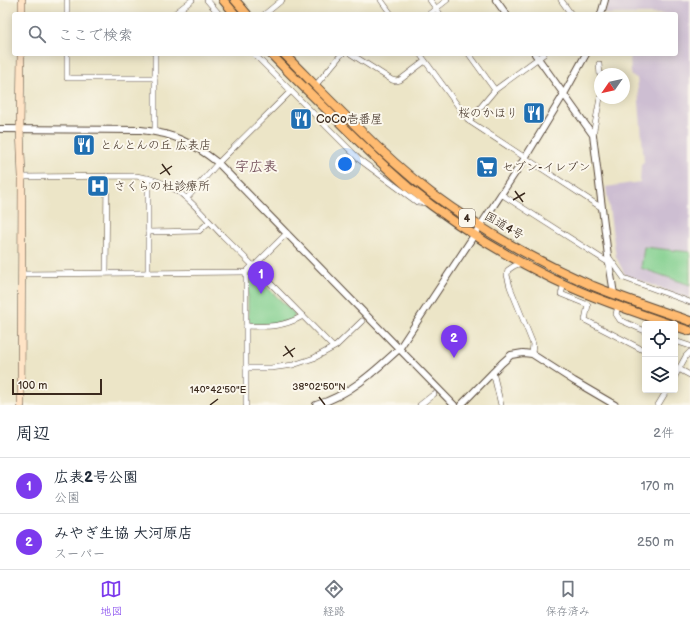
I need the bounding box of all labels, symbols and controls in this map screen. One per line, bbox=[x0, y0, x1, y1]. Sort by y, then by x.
search box bbox=[12, 12, 678, 56]
icon: search bbox=[26, 23, 48, 45]
text: ここで検索 bbox=[58, 26, 133, 45]
north arrow bbox=[594, 68, 630, 104]
restaurant icon: 桜のかほり bbox=[521, 100, 547, 126]
restaurant icon: CoCo壱番屋 bbox=[288, 106, 314, 132]
place label: 桜のかほり bbox=[458, 106, 518, 121]
place label: CoCo壱番屋 bbox=[316, 112, 383, 127]
restaurant icon: とんとんの丘 広表店 bbox=[71, 132, 97, 158]
place label: とんとんの丘 広表店 bbox=[100, 138, 211, 153]
your location bbox=[335, 154, 355, 174]
supermarket icon: セブン-イレブン bbox=[474, 154, 500, 180]
district label: 字広表 bbox=[235, 158, 278, 175]
place label: セブン-イレブン bbox=[502, 160, 590, 175]
hospital icon: さくらの杜診療所 bbox=[85, 173, 111, 199]
place label: さくらの杜診療所 bbox=[114, 179, 210, 194]
road number: 4 bbox=[459, 209, 475, 227]
street label: 国道4号 bbox=[481, 209, 527, 243]
pin: 1 bbox=[248, 261, 274, 294]
map controls bbox=[642, 321, 678, 393]
button: locate bbox=[642, 321, 678, 357]
pin: 2 bbox=[441, 325, 467, 358]
button: layers bbox=[642, 357, 678, 393]
scale bar bbox=[12, 377, 102, 396]
text: 100 m bbox=[18, 379, 47, 392]
text: 38°02'50"N bbox=[292, 381, 346, 393]
text: 140°42'50"E bbox=[190, 384, 247, 396]
text: 周辺 bbox=[16, 424, 50, 444]
text: 2件 bbox=[653, 425, 674, 441]
text: 広表2号公園 bbox=[54, 468, 138, 487]
text: 1 bbox=[26, 478, 32, 494]
text: 170 m bbox=[641, 478, 674, 494]
text: 公園 bbox=[54, 490, 80, 506]
text: みやぎ生協 大河原店 bbox=[54, 524, 193, 543]
text: 2 bbox=[25, 534, 33, 550]
text: 250 m bbox=[637, 534, 674, 550]
text: スーパー bbox=[54, 546, 105, 562]
tab: 地図 bbox=[100, 578, 122, 618]
tab: 経路 bbox=[323, 578, 345, 618]
tab: 保存済み bbox=[546, 578, 590, 618]

